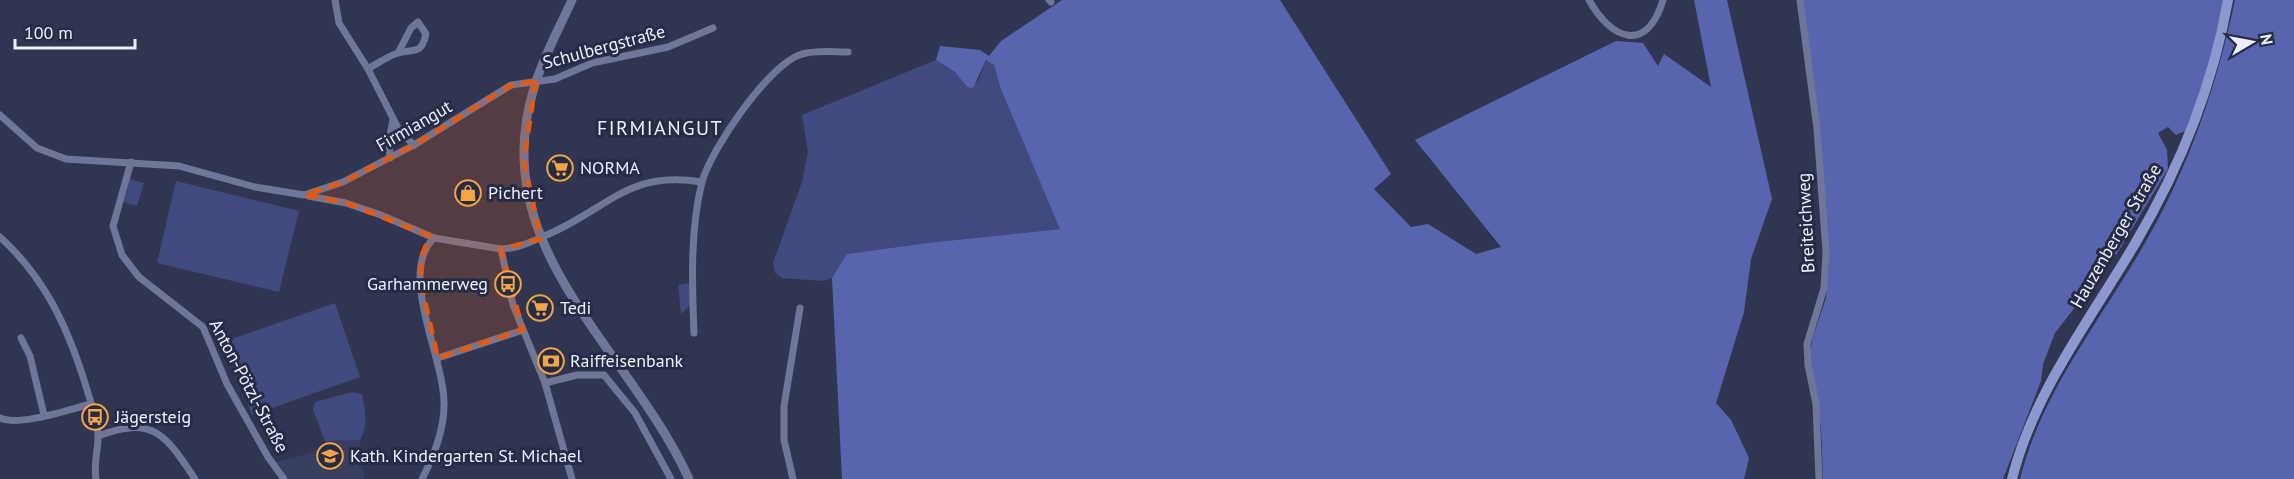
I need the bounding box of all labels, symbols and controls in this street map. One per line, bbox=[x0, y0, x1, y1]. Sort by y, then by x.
scale bar bbox=[15, 12, 135, 50]
north arrow bbox=[2222, 12, 2282, 72]
street label: Schulbergstraße bbox=[540, 19, 668, 74]
text: 100 m bbox=[24, 21, 73, 44]
text: N bbox=[2256, 32, 2278, 46]
street label: Firmiangut bbox=[372, 95, 456, 157]
district label: FIRMIANGUT bbox=[597, 115, 723, 141]
supermarket icon: NORMA bbox=[545, 153, 575, 183]
place label: NORMA bbox=[580, 156, 640, 179]
street label: Hauzenberger Straße bbox=[2065, 160, 2166, 312]
street label: Breiteichweg bbox=[1791, 172, 1820, 274]
shop icon: Pichert bbox=[453, 178, 483, 208]
place label: Pichert bbox=[488, 181, 543, 204]
bus stop icon: Garhammerweg bbox=[493, 269, 523, 299]
place label: Garhammerweg bbox=[367, 272, 488, 295]
supermarket icon: Tedi bbox=[525, 293, 555, 323]
place label: Tedi bbox=[560, 296, 591, 319]
street label: Anton-Pötzl-Straße bbox=[205, 315, 294, 456]
bank icon: Raiffeisenbank bbox=[536, 346, 566, 376]
place label: Raiffeisenbank bbox=[570, 349, 684, 372]
bus stop icon: Jägersteig bbox=[80, 402, 110, 432]
place label: Jägersteig bbox=[114, 405, 191, 428]
school or university icon: Kath. Kindergarten St. Michael bbox=[315, 441, 345, 471]
place label: Kath. Kindergarten St. Michael bbox=[350, 444, 582, 467]

